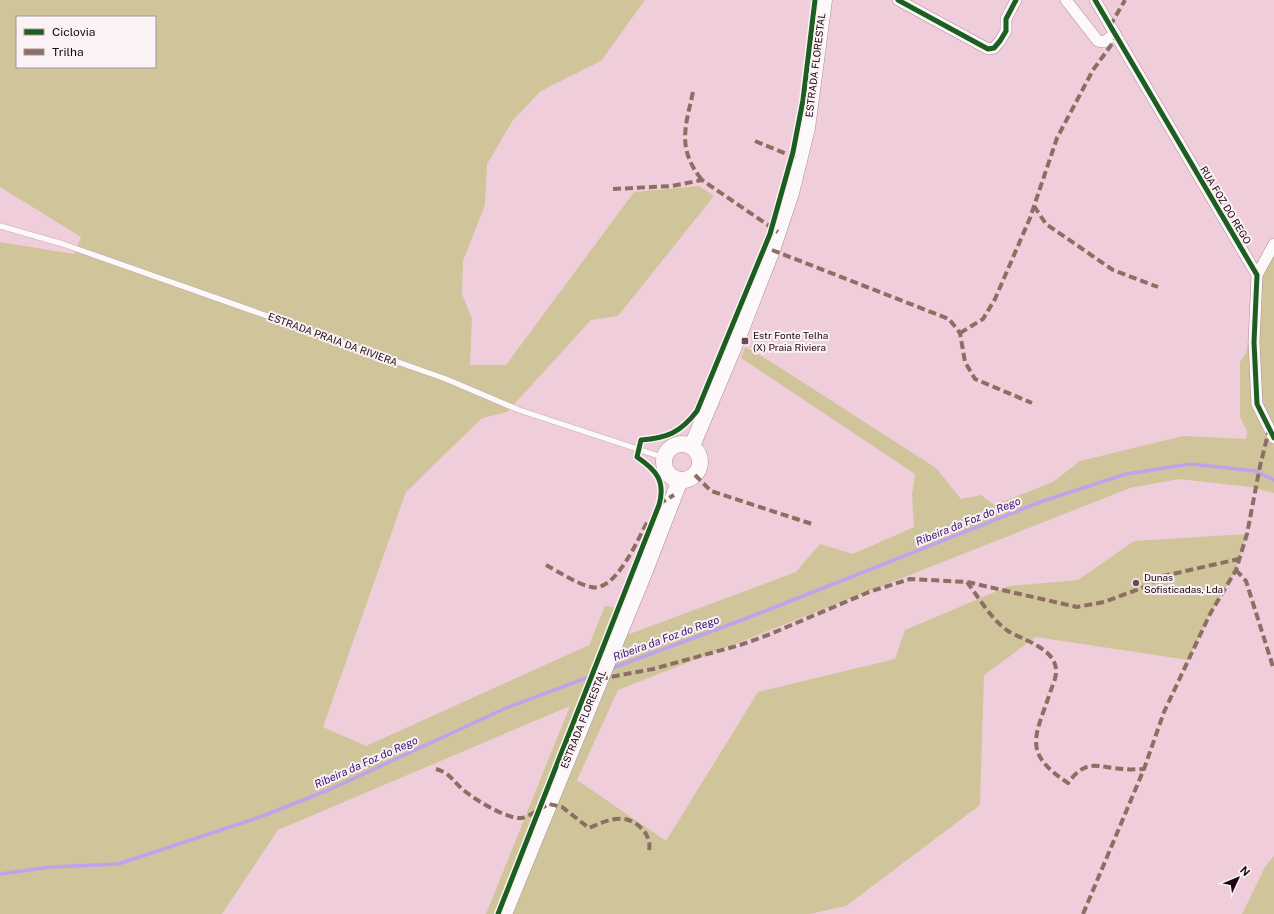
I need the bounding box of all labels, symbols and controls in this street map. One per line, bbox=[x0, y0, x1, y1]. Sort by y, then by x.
street label: ESTRADA FLORESTAL bbox=[803, 12, 827, 118]
legend bbox=[16, 16, 156, 68]
text: Ciclovia bbox=[52, 25, 95, 39]
text: Trilha bbox=[52, 45, 84, 59]
street label: RUA FOZ DO REGO bbox=[1198, 164, 1254, 246]
street label: ESTRADA PRAIA DA RIVIERA bbox=[267, 310, 399, 368]
place label: Estr Fonte Telha (X) Praia Riviera bbox=[753, 329, 828, 353]
marker: Estr Fonte Telha (X) Praia Riviera bbox=[740, 336, 750, 346]
water label: Ribeira da Foz do Rego bbox=[914, 494, 1022, 548]
place label: Dunas Sofisticadas, Lda bbox=[1144, 571, 1223, 595]
marker: Dunas Sofisticadas, Lda bbox=[1131, 578, 1141, 588]
water label: Ribeira da Foz do Rego bbox=[611, 613, 721, 663]
street label: ESTRADA FLORESTAL bbox=[558, 668, 608, 770]
water label: Ribeira da Foz do Rego bbox=[312, 734, 420, 790]
north arrow bbox=[1218, 858, 1258, 898]
text: N bbox=[1238, 864, 1252, 878]

